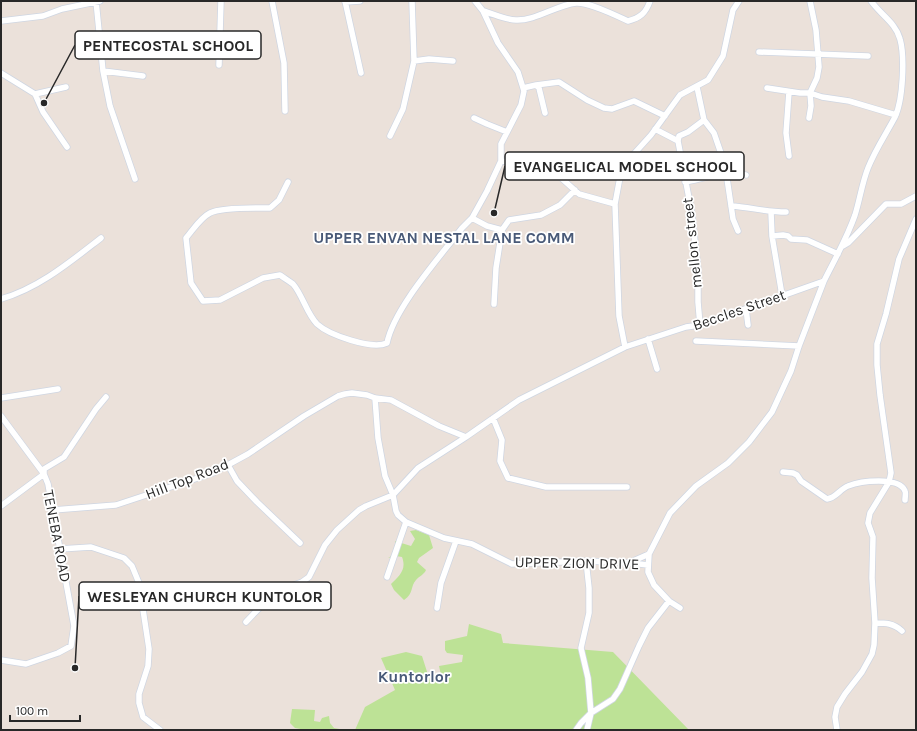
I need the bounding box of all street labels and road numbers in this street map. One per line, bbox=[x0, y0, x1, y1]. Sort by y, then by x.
street label: mellon street bbox=[678, 196, 706, 289]
street label: Beccles Street bbox=[690, 286, 788, 334]
street label: Hill Top Road bbox=[143, 455, 231, 503]
street label: TENEBA ROAD bbox=[39, 488, 75, 584]
street label: UPPER ZION DRIVE bbox=[515, 553, 639, 573]

